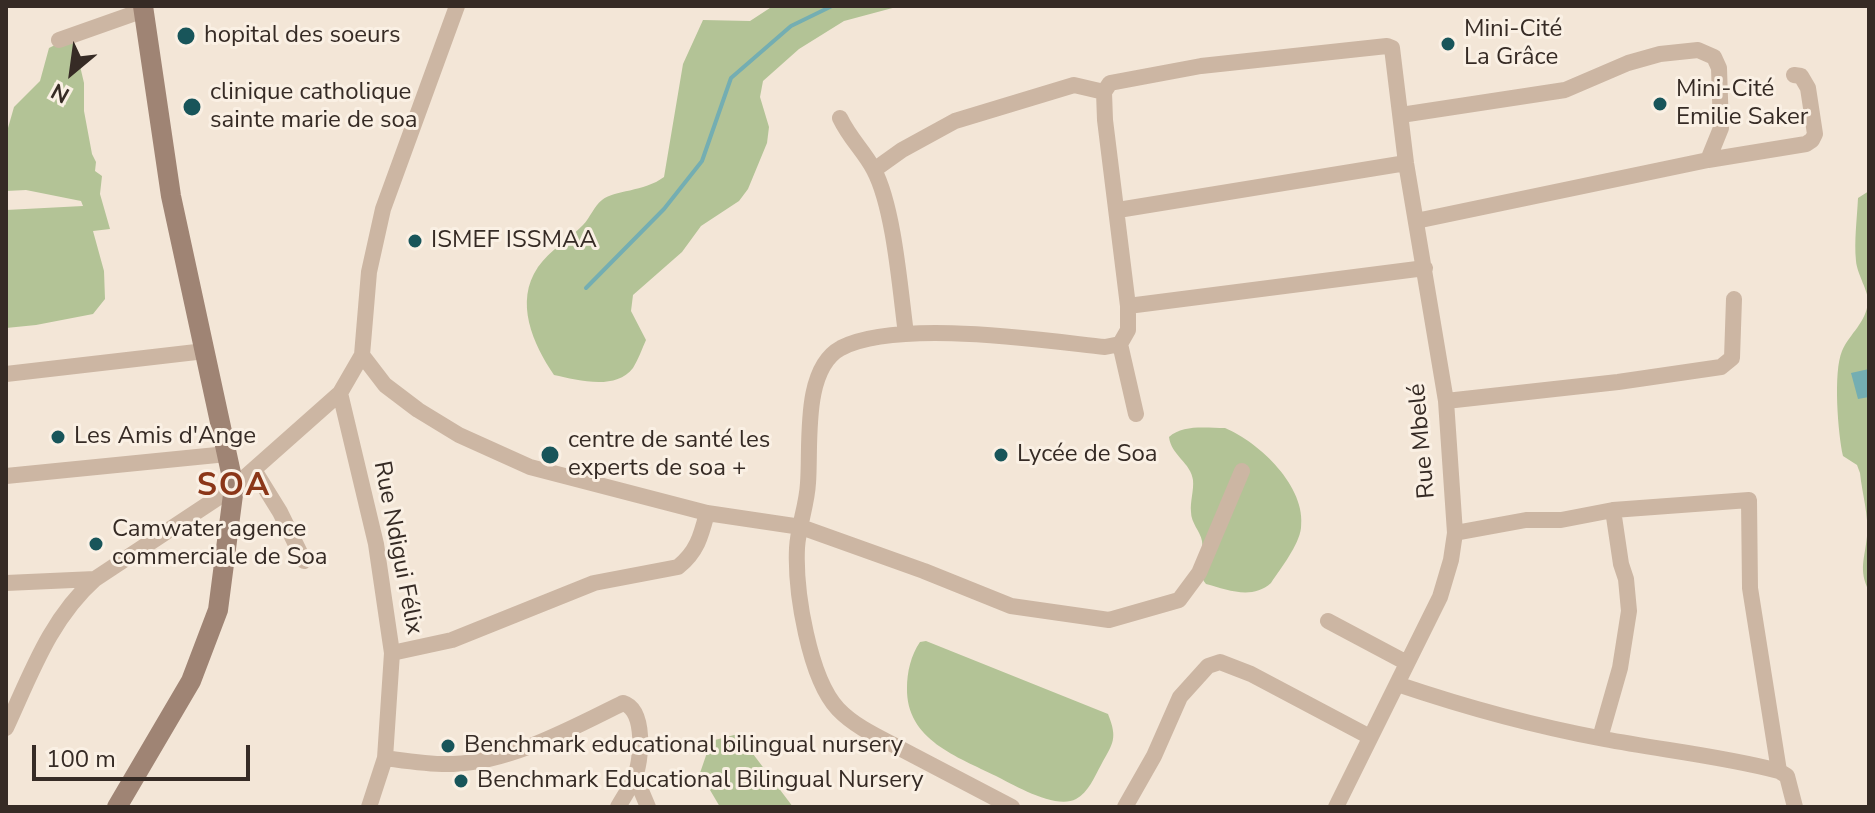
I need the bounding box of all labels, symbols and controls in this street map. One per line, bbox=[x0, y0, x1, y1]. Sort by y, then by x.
place label: Mini-Cité La Grâce bbox=[1464, 16, 1562, 72]
place label: hopital des soeurs bbox=[204, 22, 401, 50]
marker: hopital des soeurs bbox=[175, 25, 197, 47]
north arrow bbox=[32, 32, 112, 112]
marker: Mini-Cité La Grâce bbox=[1439, 35, 1457, 53]
text: N bbox=[46, 76, 75, 110]
place label: Mini-Cité Emilie Saker bbox=[1676, 76, 1808, 132]
place label: clinique catholique sainte marie de soa bbox=[210, 79, 418, 135]
marker: Mini-Cité Emilie Saker bbox=[1651, 95, 1669, 113]
marker: clinique catholique sainte marie de soa bbox=[181, 96, 203, 118]
place label: ISMEF ISSMAA bbox=[431, 227, 597, 255]
marker: ISMEF ISSMAA bbox=[406, 232, 424, 250]
street label: Rue Mbelé bbox=[1404, 382, 1442, 500]
place label: Les Amis d'Ange bbox=[74, 423, 256, 451]
place label: centre de santé les experts de soa + bbox=[568, 427, 770, 483]
marker: Les Amis d'Ange bbox=[49, 428, 67, 446]
place label: Lycée de Soa bbox=[1017, 441, 1158, 469]
marker: centre de santé les experts de soa + bbox=[539, 444, 561, 466]
marker: Lycée de Soa bbox=[992, 446, 1010, 464]
street label: Rue Ndigui Félix bbox=[366, 459, 428, 637]
district label: SOA bbox=[197, 468, 271, 506]
place label: Camwater agence commerciale de Soa bbox=[112, 516, 328, 572]
marker: Camwater agence commerciale de Soa bbox=[87, 535, 105, 553]
scale bar bbox=[36, 729, 254, 779]
place label: Benchmark educational bilingual nursery bbox=[464, 732, 903, 760]
marker: Benchmark educational bilingual nursery bbox=[439, 737, 457, 755]
text: 100 m bbox=[46, 743, 116, 775]
place label: Benchmark Educational Bilingual Nursery bbox=[477, 767, 924, 795]
marker: Benchmark Educational Bilingual Nursery bbox=[452, 772, 470, 790]

